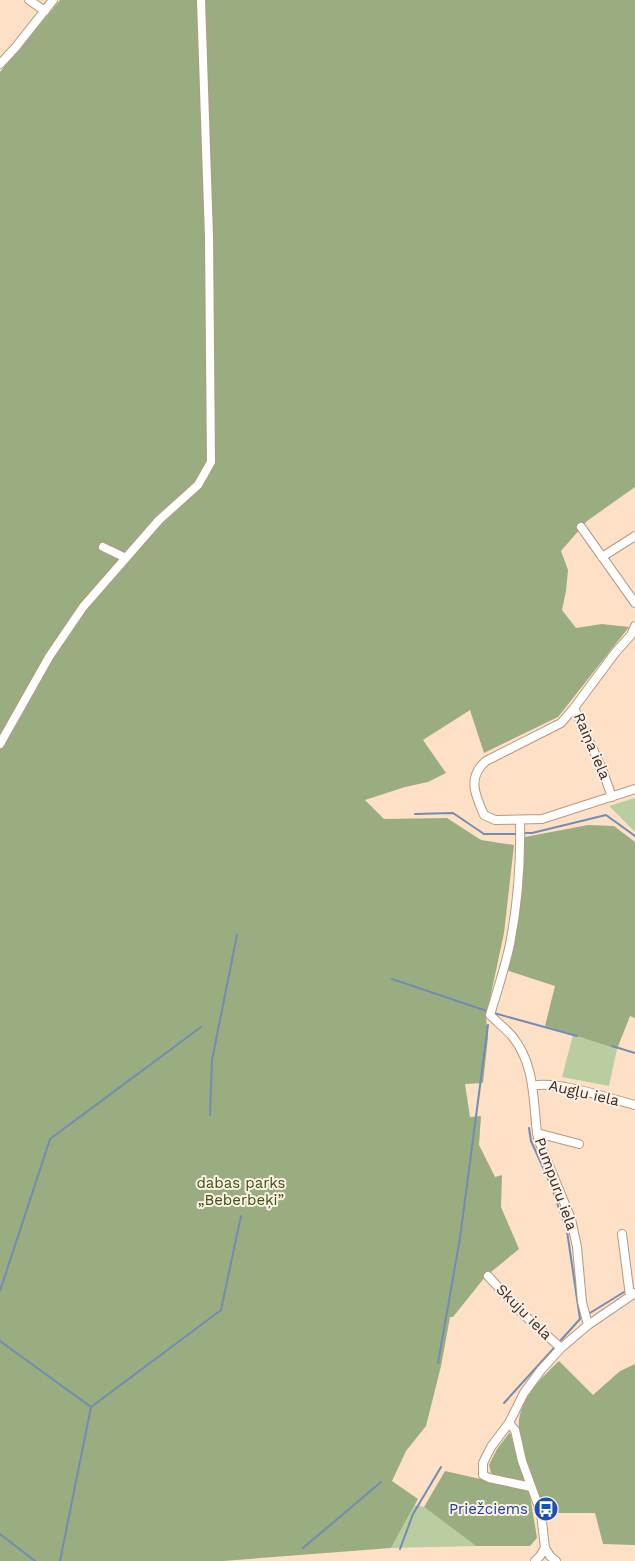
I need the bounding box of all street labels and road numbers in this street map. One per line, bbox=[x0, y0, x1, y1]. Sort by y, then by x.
street label: Raiņa iela bbox=[570, 710, 614, 783]
street label: Augļu iela bbox=[547, 1076, 621, 1110]
street label: Pumpuru iela bbox=[531, 1135, 581, 1233]
street label: Skuju iela bbox=[492, 1280, 556, 1344]

